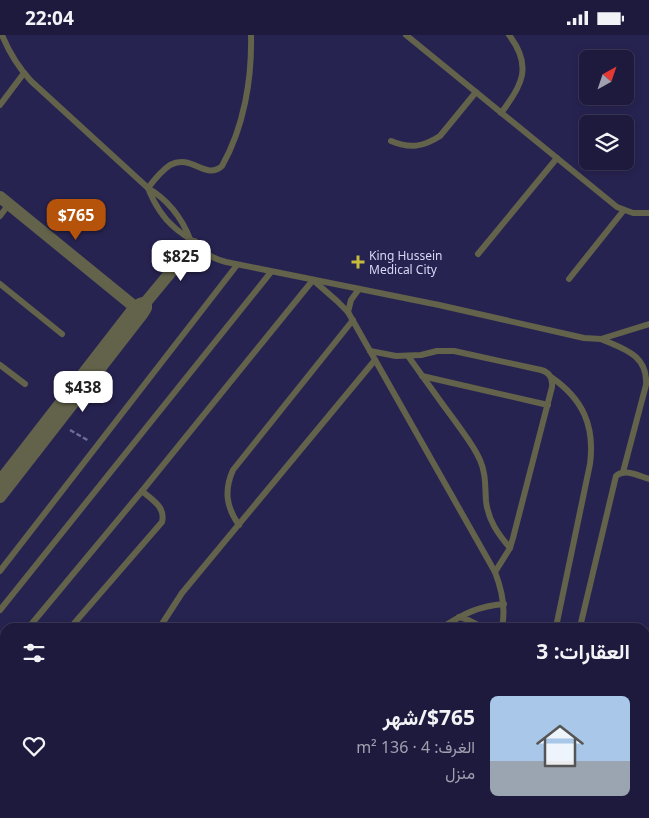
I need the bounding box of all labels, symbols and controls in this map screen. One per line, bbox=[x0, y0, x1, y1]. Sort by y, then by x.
text: 22:04 bbox=[25, 5, 74, 31]
north arrow bbox=[579, 50, 634, 105]
map controls bbox=[579, 50, 634, 170]
button: layers bbox=[579, 115, 634, 170]
pin: $765 bbox=[46, 199, 106, 241]
text: $765 bbox=[58, 204, 94, 226]
pin: $825 bbox=[151, 239, 211, 282]
text: $825 bbox=[163, 245, 199, 267]
place label: King Hussein Medical City bbox=[369, 247, 443, 278]
marker: King Hussein Medical City bbox=[351, 255, 365, 269]
pin: $438 bbox=[53, 371, 113, 413]
text: $438 bbox=[65, 376, 101, 398]
text: العقارات: 3 bbox=[536, 637, 630, 665]
icon: filters bbox=[20, 639, 48, 667]
text: $765/شهر bbox=[383, 703, 475, 731]
icon: home bbox=[530, 716, 590, 776]
icon: heart bbox=[20, 732, 48, 760]
text: الغرف: 4 · 136 m² bbox=[356, 736, 475, 758]
text: منزل bbox=[445, 762, 475, 784]

